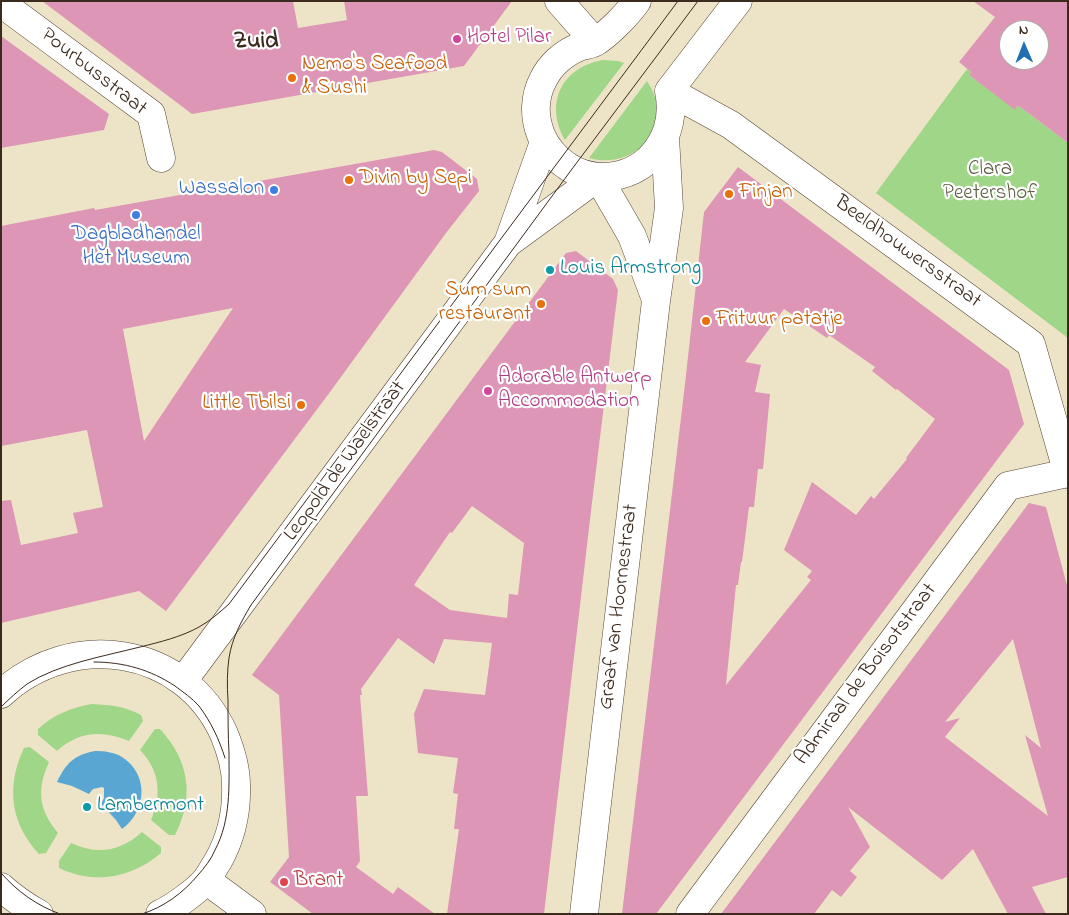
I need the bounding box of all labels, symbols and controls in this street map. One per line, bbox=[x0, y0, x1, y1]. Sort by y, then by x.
north arrow bbox=[999, 20, 1049, 70]
text: N bbox=[1019, 20, 1029, 41]
street label: Pourbusstraat bbox=[35, 24, 151, 122]
place label: Hotel Pilar bbox=[467, 26, 551, 52]
district label: Zuid bbox=[233, 29, 279, 57]
marker: Hotel Pilar bbox=[451, 33, 463, 45]
place label: Nemo's Seafood & Sushi bbox=[302, 53, 447, 103]
marker: Nemo's Seafood & Sushi bbox=[286, 72, 298, 84]
park label: Clara Peetershof bbox=[943, 158, 1037, 208]
place label: Divin by Sepi bbox=[359, 167, 472, 193]
marker: Divin by Sepi bbox=[343, 174, 355, 186]
place label: Wassalon bbox=[179, 177, 264, 203]
place label: Finjan bbox=[739, 181, 793, 207]
marker: Wassalon bbox=[268, 184, 280, 196]
marker: Finjan bbox=[723, 188, 735, 200]
street label: Beeldhouwersstraat bbox=[829, 191, 985, 315]
marker: Dagbladhandel Het Museum bbox=[130, 209, 142, 221]
place label: Dagbladhandel Het Museum bbox=[72, 223, 200, 273]
place label: Louis Armstrong bbox=[560, 257, 701, 283]
marker: Louis Armstrong bbox=[544, 264, 556, 276]
place label: Sum sum restaurant bbox=[439, 279, 531, 329]
marker: Sum sum restaurant bbox=[535, 298, 547, 310]
place label: Frituur patatje bbox=[716, 308, 843, 334]
marker: Frituur patatje bbox=[700, 315, 712, 327]
place label: Adorable Antwerp Accommodation bbox=[498, 366, 652, 416]
street label: Leopold de Waelstraat bbox=[280, 377, 412, 547]
marker: Adorable Antwerp Accommodation bbox=[482, 385, 494, 397]
place label: Little Tbilsi bbox=[202, 392, 291, 418]
marker: Little Tbilsi bbox=[295, 399, 307, 411]
street label: Graaf van Hoornestraat bbox=[595, 503, 645, 711]
street label: Admiraal de Boisotstraat bbox=[791, 579, 943, 771]
place label: Lambermont bbox=[97, 794, 204, 820]
marker: Lambermont bbox=[81, 801, 93, 813]
place label: Brant bbox=[294, 869, 343, 895]
marker: Brant bbox=[278, 876, 290, 888]

